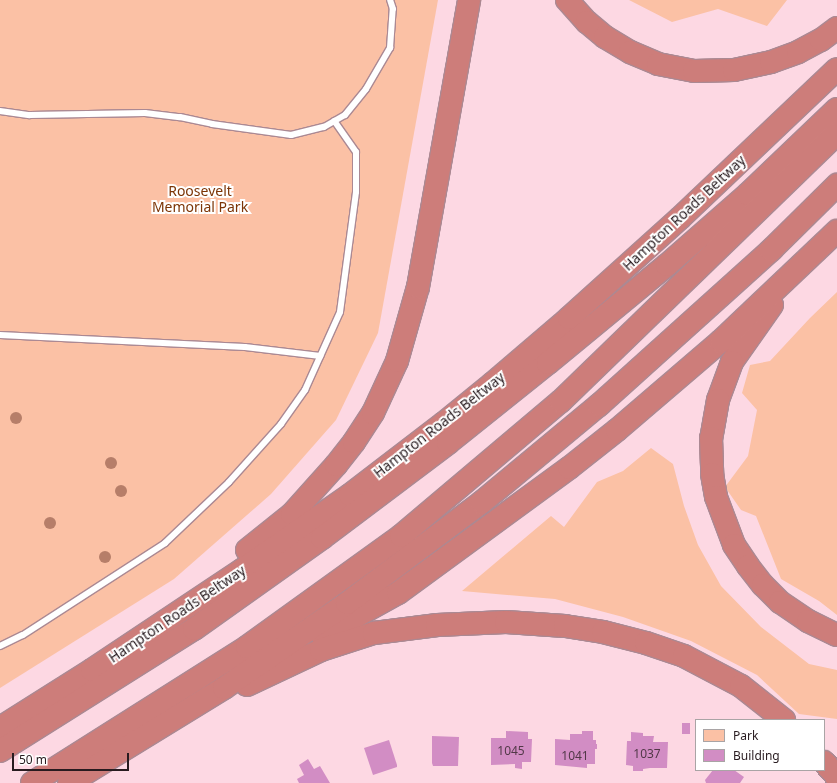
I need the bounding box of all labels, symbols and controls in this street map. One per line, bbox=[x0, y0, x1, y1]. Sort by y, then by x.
street label: Hampton Roads Beltway bbox=[619, 152, 749, 274]
park label: Roosevelt Memorial Park bbox=[152, 183, 248, 216]
street label: Hampton Roads Beltway bbox=[370, 369, 508, 481]
street label: Hampton Roads Beltway bbox=[105, 562, 249, 666]
legend bbox=[695, 719, 825, 771]
text: Park bbox=[733, 727, 758, 744]
house number: 1045 bbox=[497, 744, 525, 758]
scale bar bbox=[14, 745, 131, 771]
house number: 1037 bbox=[633, 747, 661, 761]
text: Building bbox=[733, 747, 780, 764]
house number: 1041 bbox=[561, 749, 589, 763]
text: 50 m bbox=[19, 751, 47, 768]

